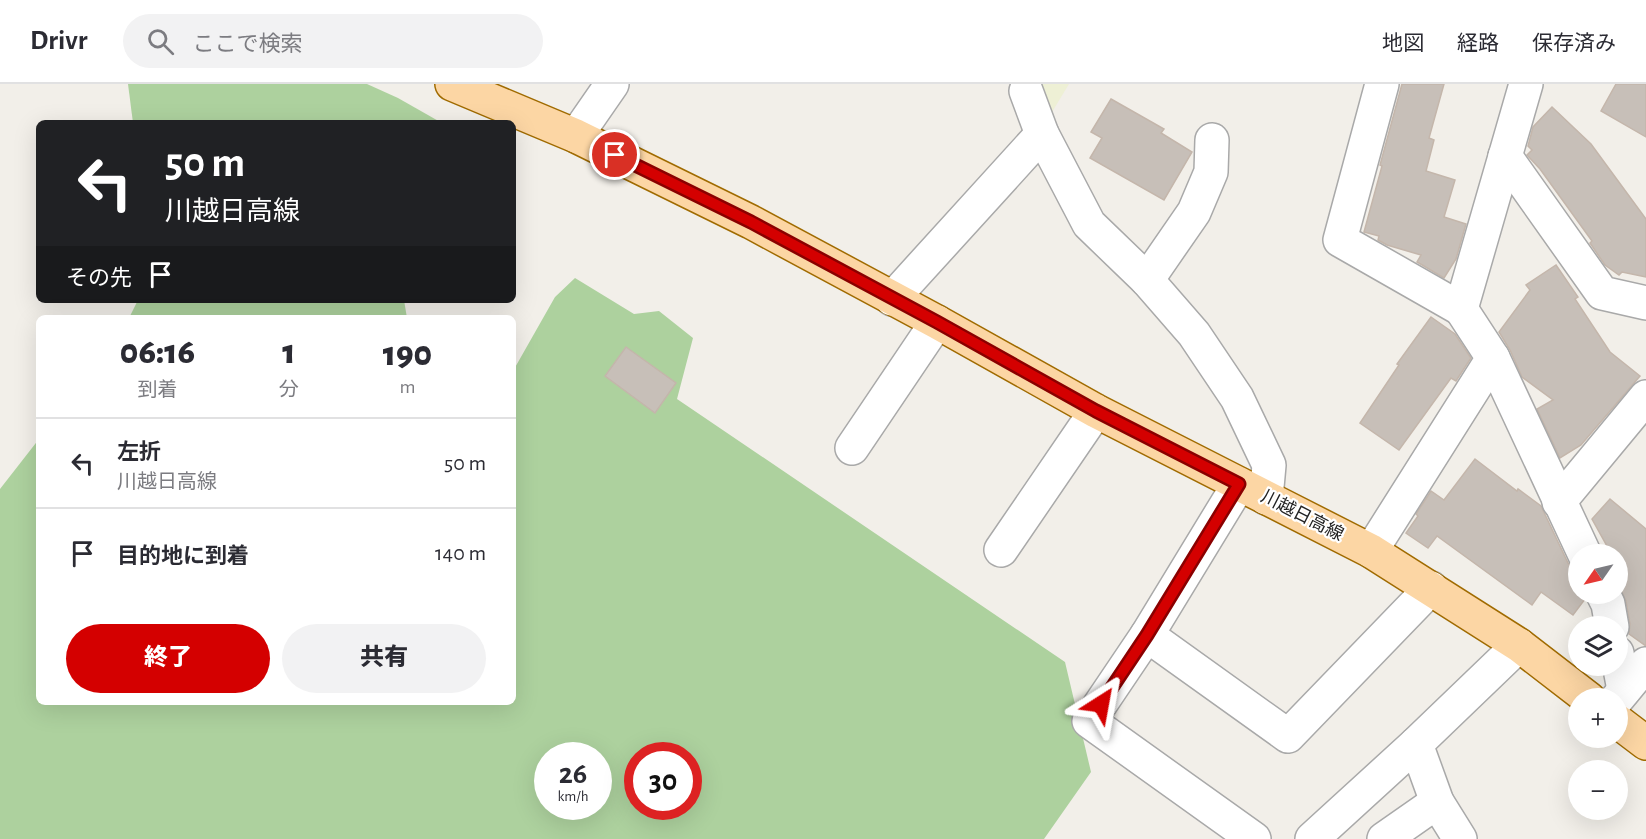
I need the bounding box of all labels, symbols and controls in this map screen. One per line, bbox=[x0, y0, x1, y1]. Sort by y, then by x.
search box bbox=[123, 14, 543, 68]
icon: search bbox=[144, 25, 177, 58]
text: Drivr bbox=[30, 27, 87, 55]
text: ここで検索 bbox=[192, 33, 303, 55]
text: 地図 bbox=[1382, 33, 1424, 54]
text: 経路 bbox=[1457, 33, 1499, 54]
text: 保存済み bbox=[1532, 33, 1616, 54]
pin bbox=[589, 129, 640, 180]
icon: arrive bbox=[598, 138, 631, 171]
text: 50 m bbox=[165, 142, 245, 184]
icon: left bbox=[66, 144, 144, 222]
text: 川越日高線 bbox=[165, 198, 300, 225]
icon: arrive bbox=[144, 258, 177, 291]
text: その先 bbox=[66, 267, 132, 289]
text: 06:16 bbox=[120, 334, 195, 370]
text: 1 bbox=[282, 334, 296, 370]
text: 190 bbox=[383, 336, 432, 372]
text: m bbox=[399, 377, 415, 397]
text: 到着 bbox=[137, 380, 177, 400]
text: 分 bbox=[279, 380, 299, 400]
text: 左折 bbox=[117, 441, 161, 463]
icon: left bbox=[66, 447, 99, 480]
text: 50 m bbox=[444, 452, 486, 474]
text: 川越日高線 bbox=[117, 472, 217, 492]
street label: 川越日高線 bbox=[1258, 486, 1347, 544]
icon: arrive bbox=[66, 537, 99, 570]
text: 140 m bbox=[435, 542, 486, 564]
north arrow bbox=[1568, 544, 1628, 604]
map controls bbox=[1568, 544, 1628, 820]
text: 目的地に到着 bbox=[117, 545, 249, 567]
button: layers bbox=[1568, 616, 1628, 676]
button: 終了 bbox=[66, 624, 270, 693]
button: 共有 bbox=[282, 624, 486, 693]
position arrow bbox=[1069, 672, 1133, 736]
button: + bbox=[1568, 688, 1628, 748]
speed limit sign: 30 bbox=[624, 742, 702, 820]
text: 26 bbox=[559, 759, 587, 789]
button: − bbox=[1568, 760, 1628, 820]
text: km/h bbox=[558, 789, 588, 804]

